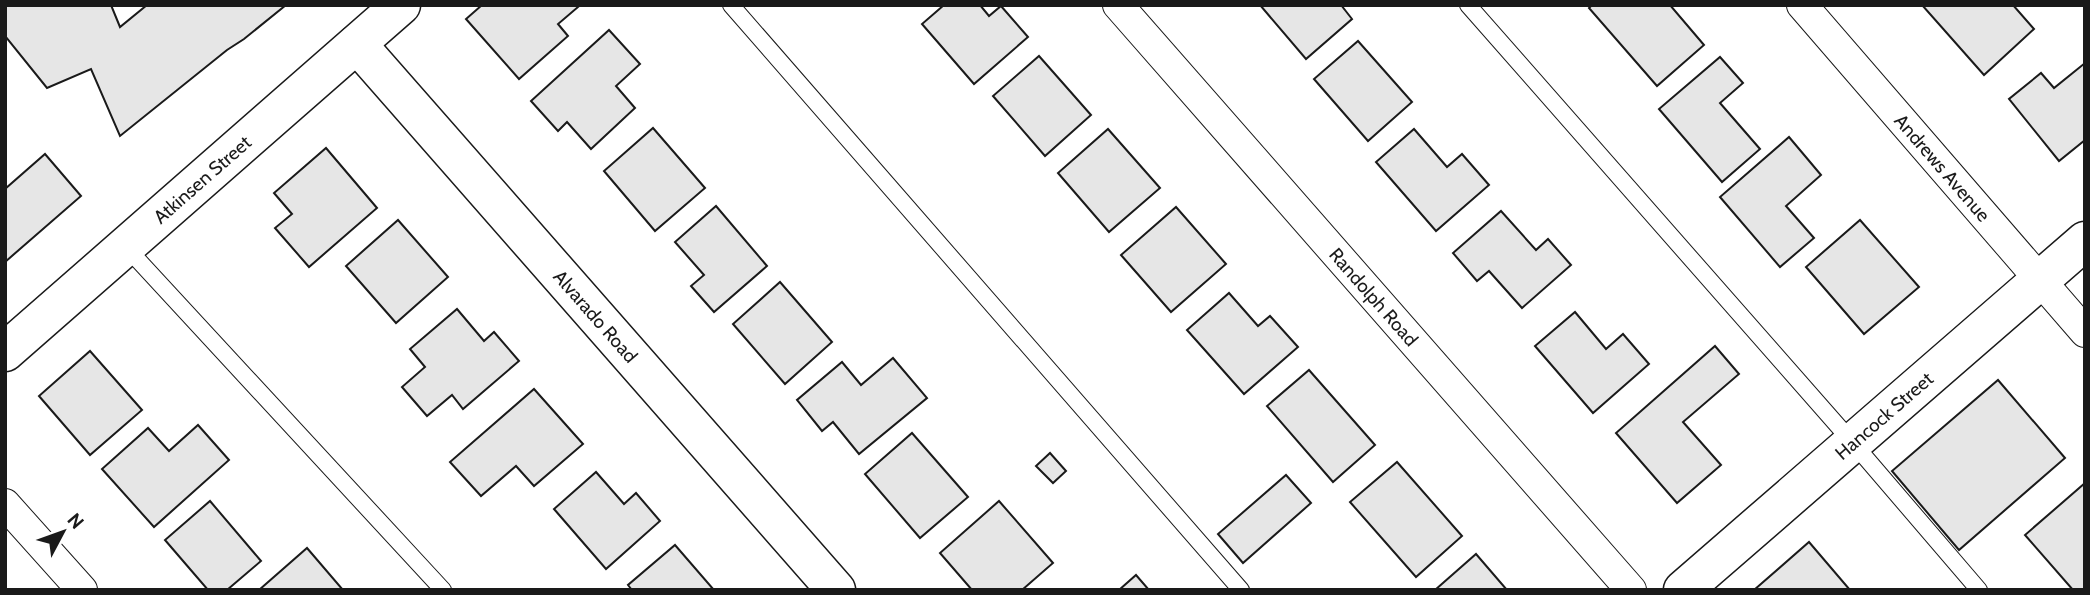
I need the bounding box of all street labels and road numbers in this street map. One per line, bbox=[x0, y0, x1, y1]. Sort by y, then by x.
street label: Andrews Avenue bbox=[1890, 109, 1996, 226]
street label: Atkinsen Street bbox=[149, 130, 256, 228]
street label: Randolph Road bbox=[1325, 243, 1423, 351]
street label: Alvarado Road bbox=[549, 265, 643, 367]
street label: Hancock Street bbox=[1830, 366, 1938, 464]

